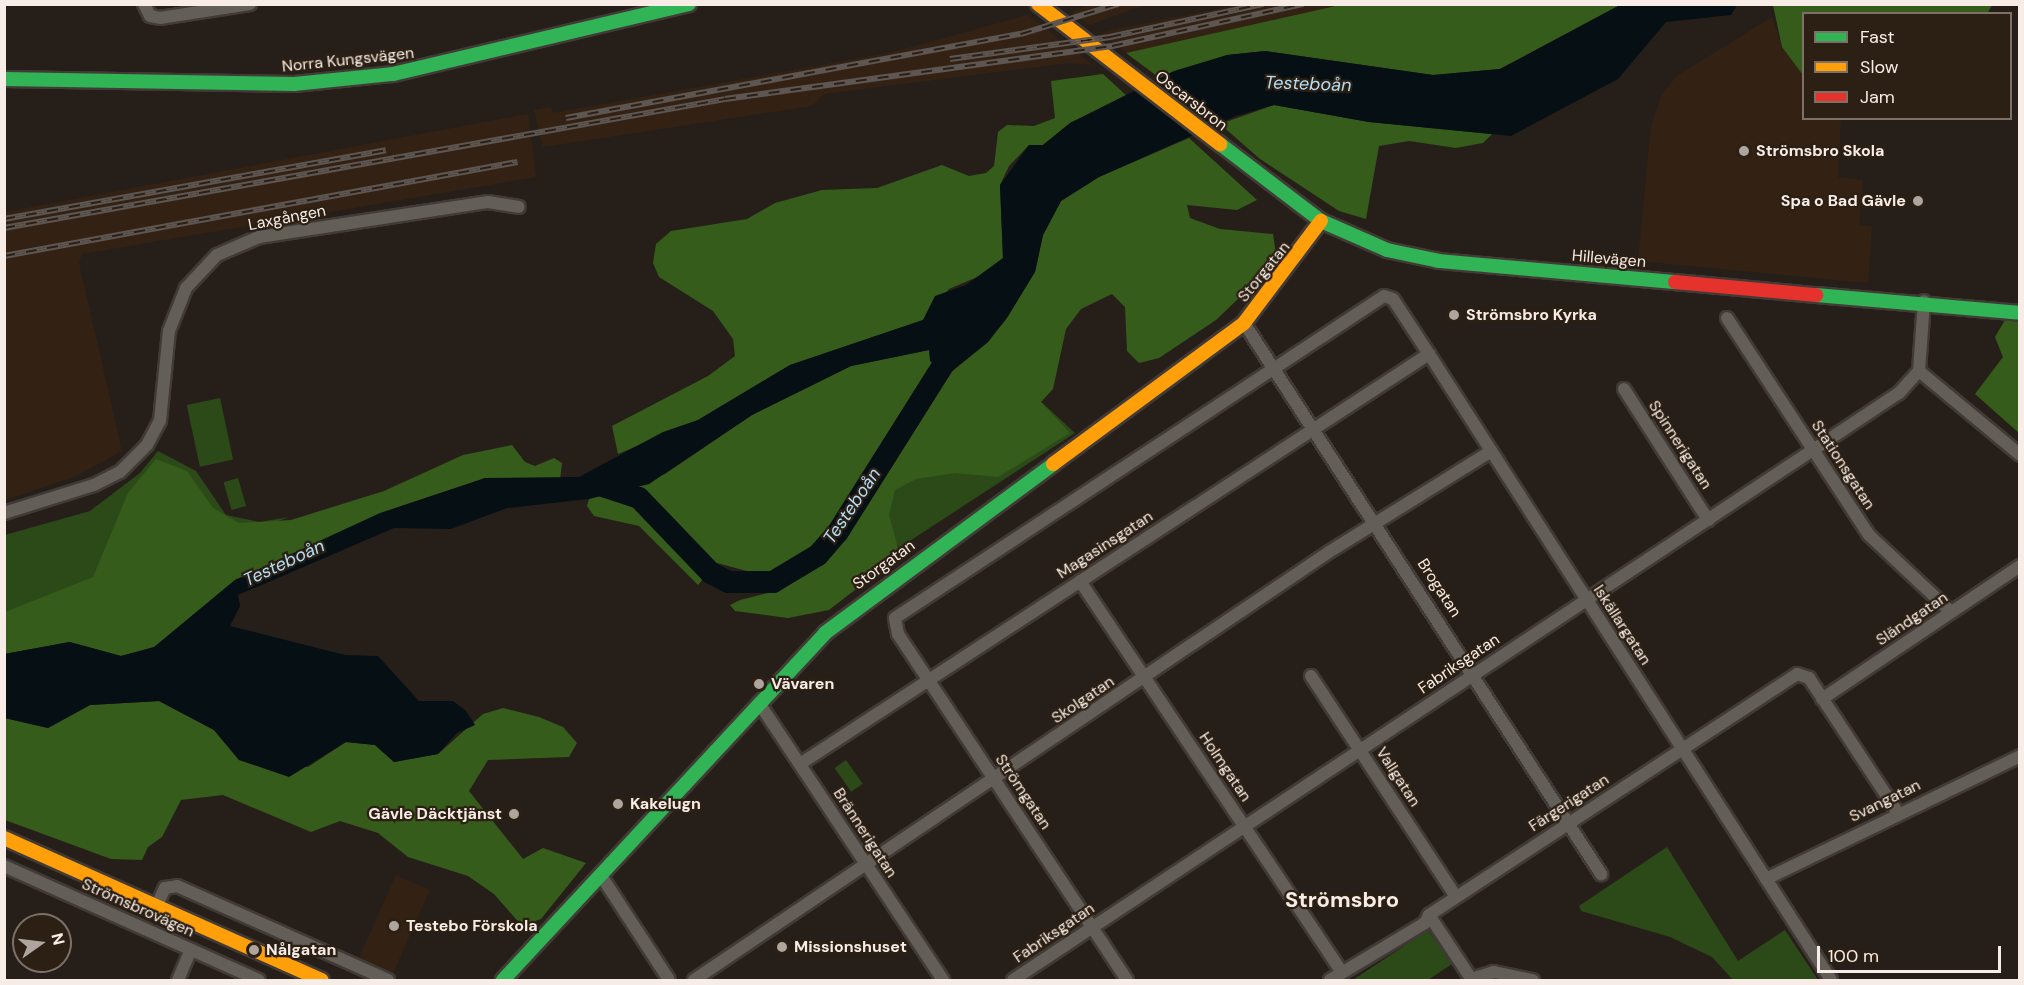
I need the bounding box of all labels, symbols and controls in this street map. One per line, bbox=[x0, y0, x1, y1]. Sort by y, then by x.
legend bbox=[1802, 12, 2012, 120]
text: Fast bbox=[1860, 25, 1895, 49]
street label: Norra Kungsvägen bbox=[281, 44, 415, 76]
text: Slow bbox=[1860, 55, 1899, 79]
street label: Oscarsbron bbox=[1151, 67, 1231, 135]
water label: Testeboån bbox=[1264, 72, 1352, 96]
text: Jam bbox=[1860, 85, 1895, 109]
place label: Strömsbro Skola bbox=[1756, 141, 1884, 161]
marker: Strömsbro Skola bbox=[1737, 144, 1751, 158]
place label: Spa o Bad Gävle bbox=[1781, 191, 1906, 211]
marker: Spa o Bad Gävle bbox=[1911, 194, 1925, 208]
street label: Laxgången bbox=[247, 201, 327, 235]
street label: Storgatan bbox=[1234, 238, 1294, 306]
street label: Hillevägen bbox=[1571, 246, 1647, 272]
place label: Strömsbro Kyrka bbox=[1466, 305, 1597, 325]
marker: Strömsbro Kyrka bbox=[1447, 308, 1461, 322]
street label: Spinnerigatan bbox=[1644, 397, 1716, 493]
street label: Stationsgatan bbox=[1807, 417, 1879, 513]
water label: Testeboån bbox=[819, 464, 885, 548]
street label: Magasinsgatan bbox=[1053, 507, 1157, 583]
water label: Testeboån bbox=[240, 535, 328, 591]
street label: Storgatan bbox=[849, 536, 919, 594]
street label: Brogatan bbox=[1413, 555, 1465, 621]
street label: Iskällargatan bbox=[1589, 581, 1655, 669]
street label: Sländgatan bbox=[1873, 588, 1951, 650]
street label: Fabriksgatan bbox=[1415, 630, 1503, 698]
street label: Skolgatan bbox=[1048, 672, 1118, 728]
place label: Vävaren bbox=[771, 674, 834, 694]
marker: Vävaren bbox=[752, 677, 766, 691]
street label: Holmgatan bbox=[1195, 729, 1255, 805]
street label: Vallgatan bbox=[1372, 744, 1424, 810]
street label: Strömgatan bbox=[991, 751, 1055, 833]
street label: Färgerigatan bbox=[1525, 770, 1613, 836]
street label: Svangatan bbox=[1846, 776, 1924, 826]
street label: Brännerigatan bbox=[829, 785, 901, 881]
place label: Kakelugn bbox=[630, 794, 701, 814]
marker: Kakelugn bbox=[611, 797, 625, 811]
place label: Gävle Däcktjänst bbox=[368, 804, 502, 824]
marker: Gävle Däcktjänst bbox=[507, 807, 521, 821]
street label: Strömsbrovägen bbox=[79, 875, 197, 941]
district label: Strömsbro bbox=[1285, 887, 1399, 913]
street label: Fabriksgatan bbox=[1010, 899, 1098, 967]
north arrow bbox=[12, 913, 72, 973]
place label: Testebo Förskola bbox=[406, 916, 538, 936]
marker: Testebo Förskola bbox=[387, 919, 401, 933]
text: N bbox=[46, 931, 70, 947]
scale bar bbox=[1820, 934, 2004, 972]
place label: Missionshuset bbox=[794, 937, 907, 957]
place label: Nålgatan bbox=[266, 940, 336, 960]
marker: Missionshuset bbox=[775, 940, 789, 954]
marker: Nålgatan bbox=[247, 943, 261, 957]
text: 100 m bbox=[1828, 944, 1879, 968]

